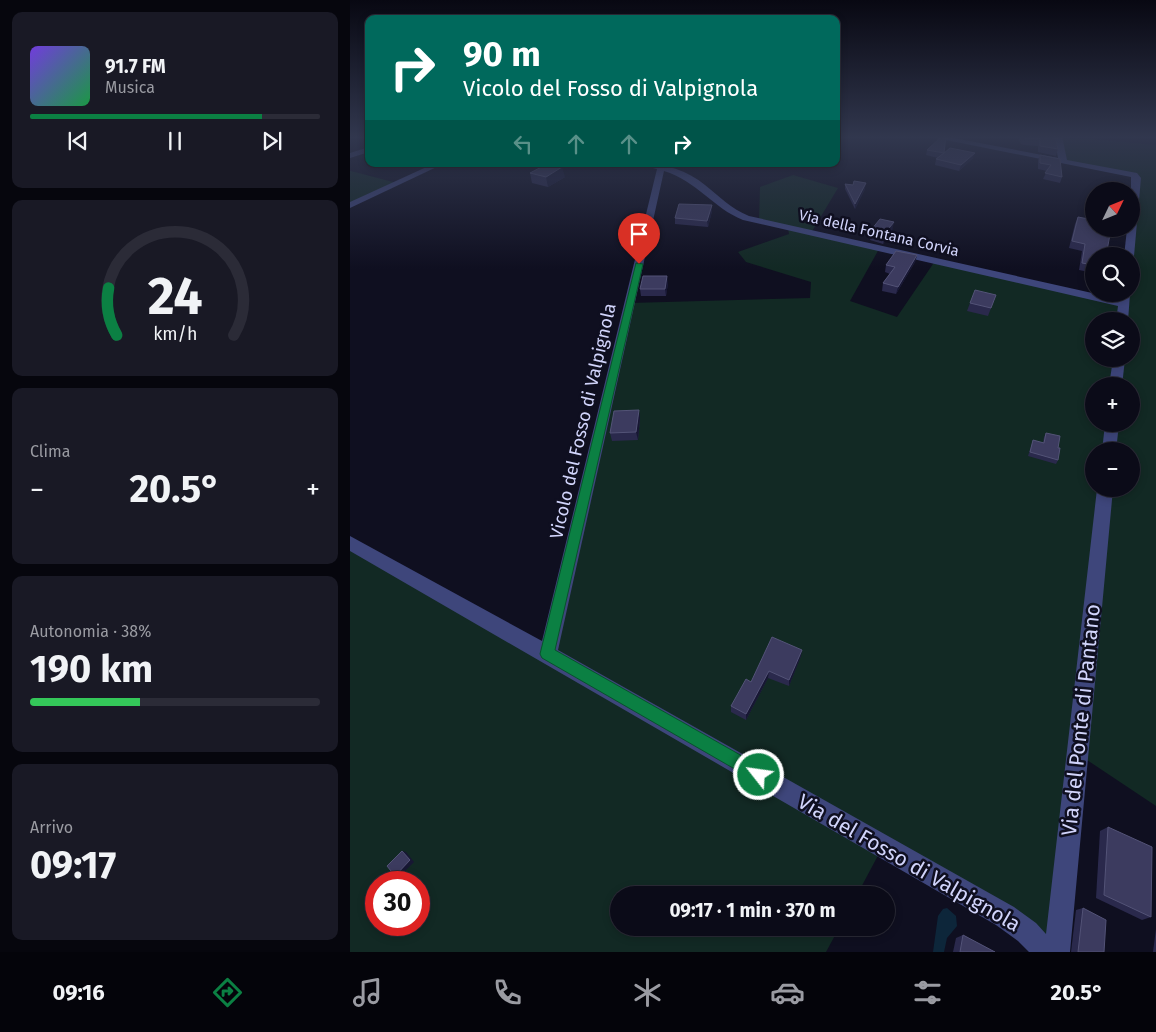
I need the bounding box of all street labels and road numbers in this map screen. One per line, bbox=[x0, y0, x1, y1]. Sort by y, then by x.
street label: Via della Fontana Corvia bbox=[797, 206, 961, 260]
street label: Vicolo del Fosso di Valpignola bbox=[545, 301, 621, 541]
street label: Via del Ponte di Pantano bbox=[1056, 603, 1106, 837]
street label: Via del Fosso di Valpignola bbox=[793, 788, 1025, 938]

